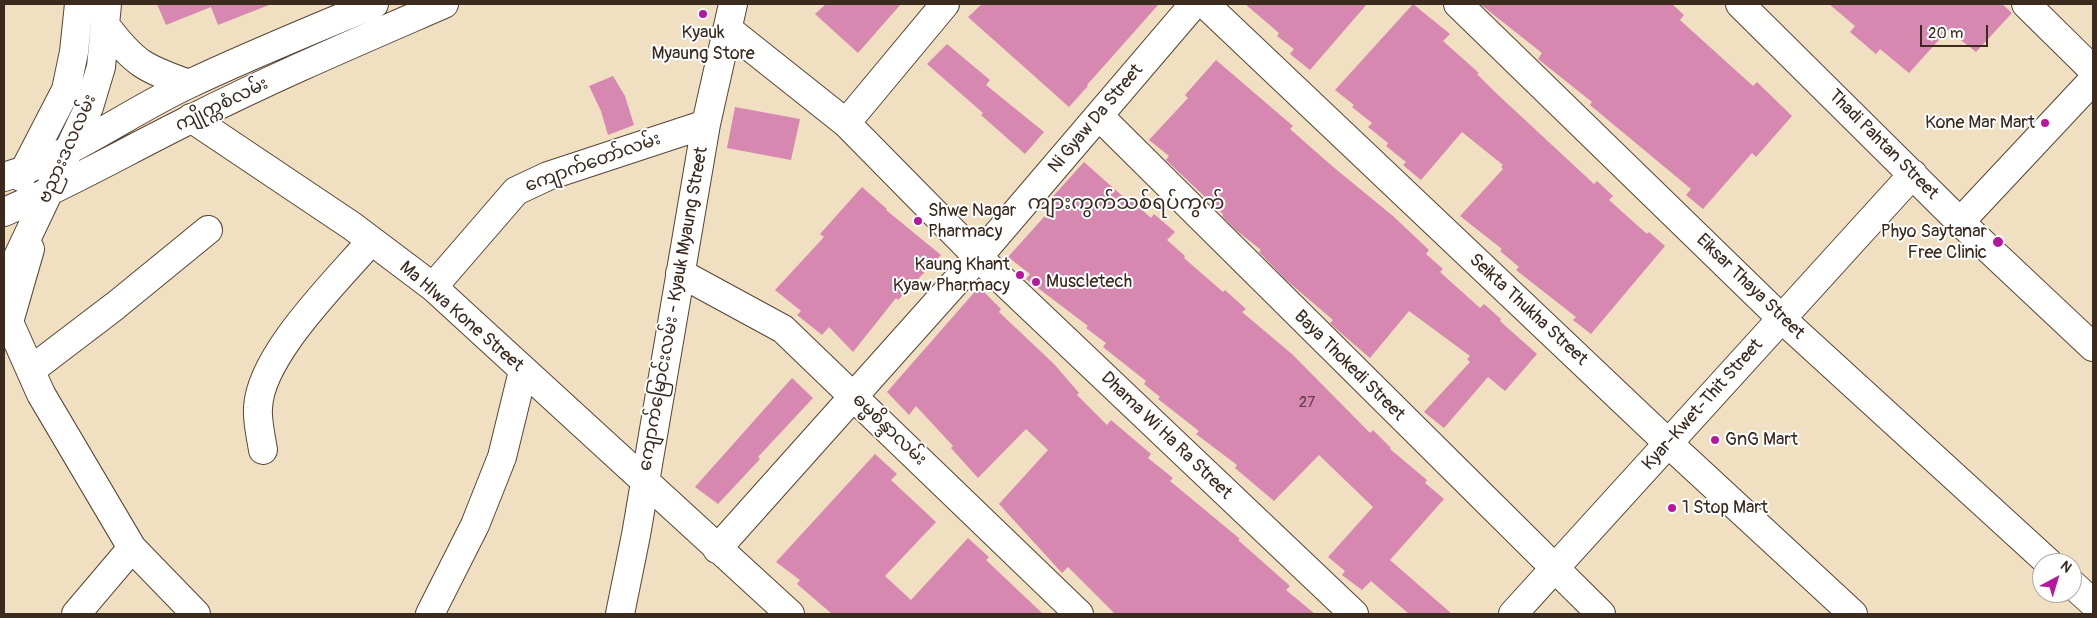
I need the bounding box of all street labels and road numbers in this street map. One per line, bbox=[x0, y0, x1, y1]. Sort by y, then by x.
street label: Ni Gyaw Da Street bbox=[1044, 60, 1148, 178]
street label: ကျိုက္ကစံလမ်း bbox=[172, 73, 272, 137]
street label: Thadi Pahtan Street bbox=[1823, 85, 1943, 205]
street label: ဗညားဒလလမ်း bbox=[34, 91, 102, 207]
street label: ကျောက်တော်လမ်း bbox=[522, 128, 664, 198]
street label: ကျောက်မြောင်းလမ်း - Kyauk Myaung Street bbox=[635, 145, 713, 473]
street label: Eiksar Thaya Street bbox=[1691, 230, 1809, 344]
street label: Seikta Thukha Street bbox=[1464, 250, 1592, 370]
street label: Ma Hlwa Kone Street bbox=[394, 257, 528, 377]
street label: Baya Thokedi Street bbox=[1289, 306, 1409, 426]
street label: Kyar-Kwet-Thit Street bbox=[1638, 335, 1768, 475]
street label: Dhama Wi Ha Ra Street bbox=[1096, 368, 1236, 504]
street label: ဓမ္မစိန္ဒာလမ်း bbox=[847, 389, 931, 471]

